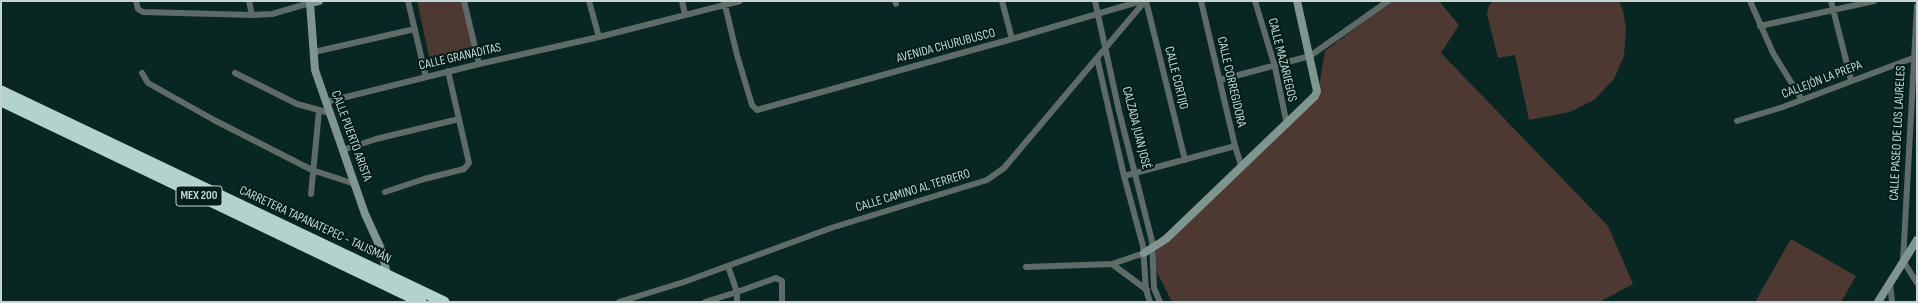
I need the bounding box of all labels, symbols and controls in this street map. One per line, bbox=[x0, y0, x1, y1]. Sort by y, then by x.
street label: CALLE MAZARIEGOS bbox=[1264, 17, 1300, 103]
street label: AVENIDA CHURUBUSCO bbox=[895, 25, 997, 67]
street label: CALLE CORREGIDORA bbox=[1213, 35, 1249, 129]
street label: CALLE GRANADITAS bbox=[417, 40, 503, 74]
street label: CALLE CORTIJO bbox=[1161, 45, 1191, 111]
street label: CALLEJÓN LA PREPA bbox=[1780, 58, 1864, 102]
street label: CALLE PASEO DE LOS LAURELES bbox=[1887, 65, 1909, 201]
street label: CALZADA JUAN JOSÉ bbox=[1118, 85, 1154, 171]
street label: CALLE PUERTO ARISTA bbox=[327, 88, 375, 184]
street label: CALLE CAMINO AL TERRERO bbox=[854, 166, 972, 216]
street label: CARRETERA TAPANATEPEC - TALISMÁN bbox=[237, 183, 393, 267]
road number: MEX 200 bbox=[176, 186, 222, 206]

